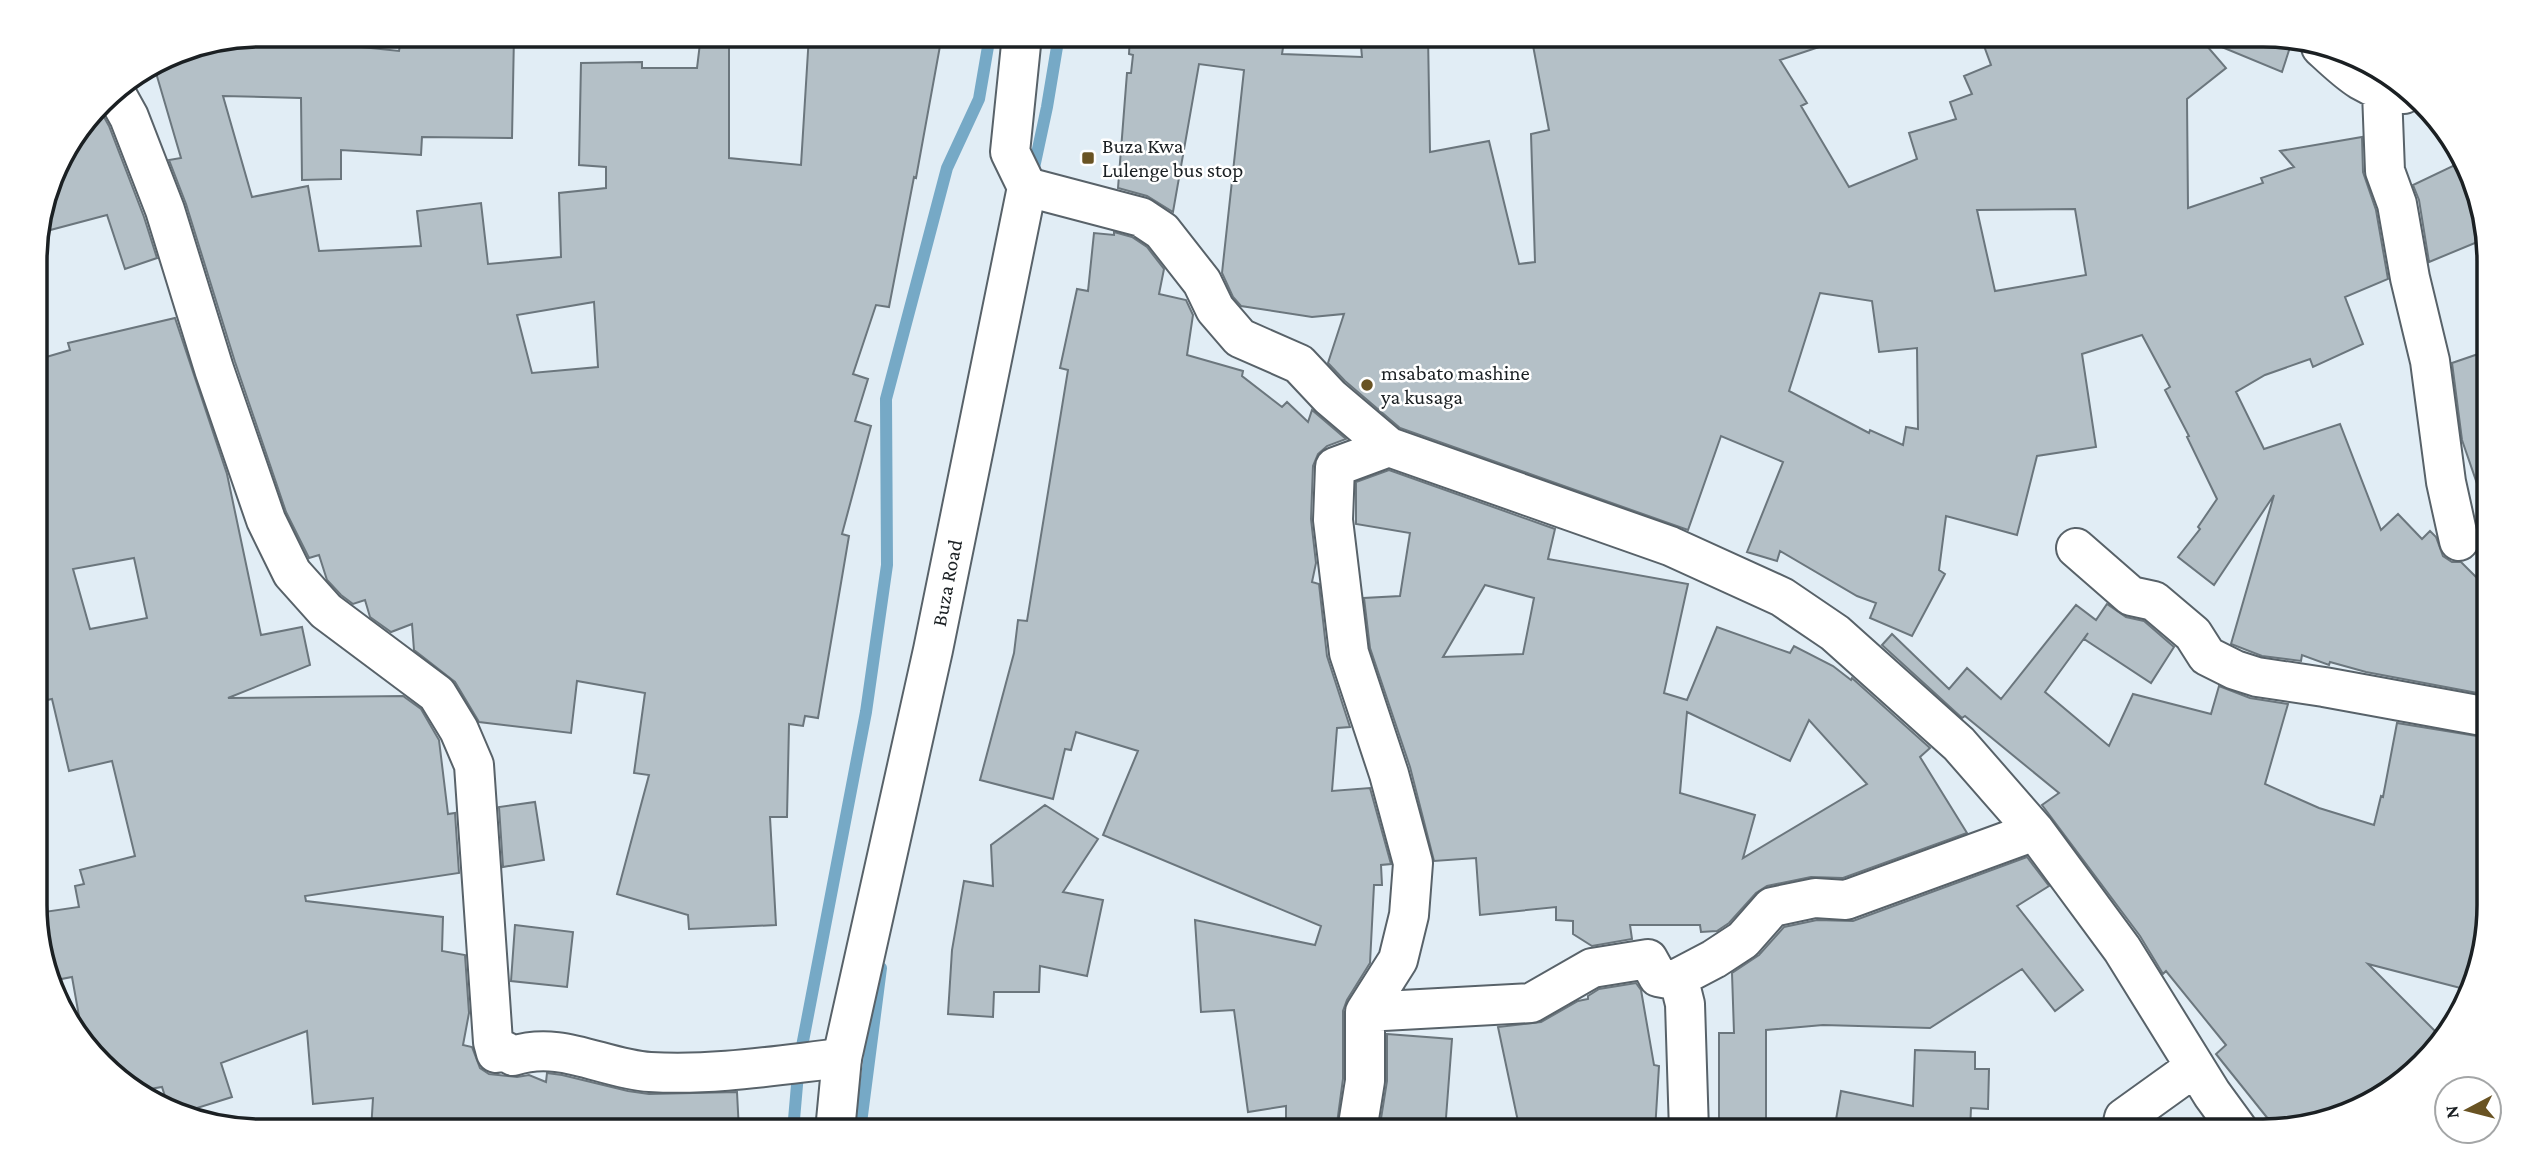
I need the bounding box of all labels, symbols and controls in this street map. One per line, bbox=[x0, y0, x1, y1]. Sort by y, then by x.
place label: Buza Kwa Lulenge bus stop bbox=[1102, 134, 1243, 182]
marker: Buza Kwa Lulenge bus stop bbox=[1080, 150, 1096, 166]
place label: msabato mashine ya kusaga bbox=[1380, 361, 1530, 409]
marker: msabato mashine ya kusaga bbox=[1359, 377, 1375, 393]
street label: Buza Road bbox=[927, 538, 967, 628]
north arrow bbox=[2433, 1075, 2503, 1145]
text: N bbox=[2440, 1104, 2463, 1120]

